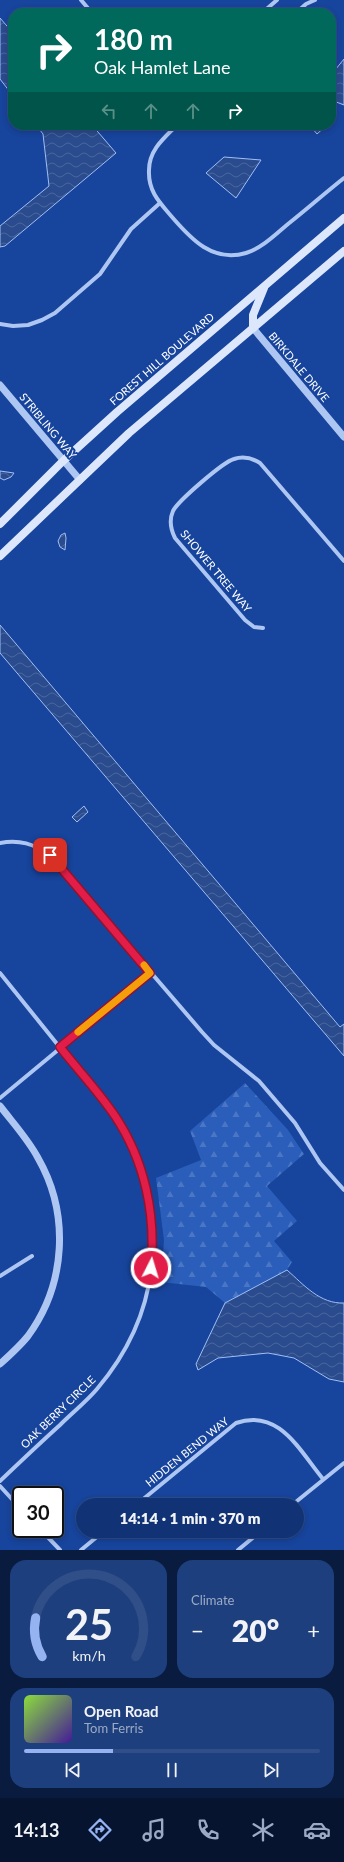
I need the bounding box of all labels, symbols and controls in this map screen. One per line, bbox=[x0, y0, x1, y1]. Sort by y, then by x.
text: 180 m bbox=[94, 22, 173, 56]
icon: right bbox=[28, 24, 80, 76]
text: Oak Hamlet Lane bbox=[94, 56, 231, 78]
icon: left bbox=[98, 100, 120, 122]
icon: ahead bbox=[140, 100, 162, 122]
icon: ahead bbox=[182, 100, 204, 122]
icon: right bbox=[224, 100, 246, 122]
street label: FOREST HILL BOULEVARD bbox=[107, 310, 216, 407]
street label: BIRKDALE DRIVE bbox=[266, 329, 332, 404]
street label: STRIBLING WAY bbox=[17, 390, 80, 461]
street label: SHOWER TREE WAY bbox=[178, 527, 255, 615]
pin bbox=[33, 838, 67, 872]
icon: arrive bbox=[39, 844, 61, 866]
position arrow bbox=[130, 1247, 172, 1289]
street label: OAK BERRY CIRCLE bbox=[18, 1373, 98, 1451]
street label: HIDDEN BEND WAY bbox=[143, 1414, 231, 1489]
speed limit sign: 30 bbox=[12, 1486, 64, 1538]
text: 14:14 · 1 min · 370 m bbox=[119, 1509, 261, 1527]
text: Climate bbox=[191, 1592, 234, 1608]
text: 25 bbox=[64, 1599, 113, 1649]
text: 20° bbox=[232, 1612, 279, 1648]
text: − bbox=[191, 1617, 204, 1644]
text: + bbox=[307, 1617, 320, 1644]
text: km/h bbox=[72, 1647, 105, 1664]
text: Open Road bbox=[84, 1702, 159, 1720]
text: Tom Ferris bbox=[84, 1720, 143, 1736]
icon: previous bbox=[62, 1759, 84, 1781]
icon: pause bbox=[161, 1759, 183, 1781]
icon: next bbox=[260, 1759, 282, 1781]
icon: directions bbox=[86, 1816, 114, 1844]
icon: music bbox=[140, 1816, 168, 1844]
icon: phone bbox=[194, 1816, 222, 1844]
icon: climate bbox=[249, 1816, 277, 1844]
icon: car bbox=[303, 1816, 331, 1844]
text: 14:13 bbox=[13, 1819, 60, 1841]

